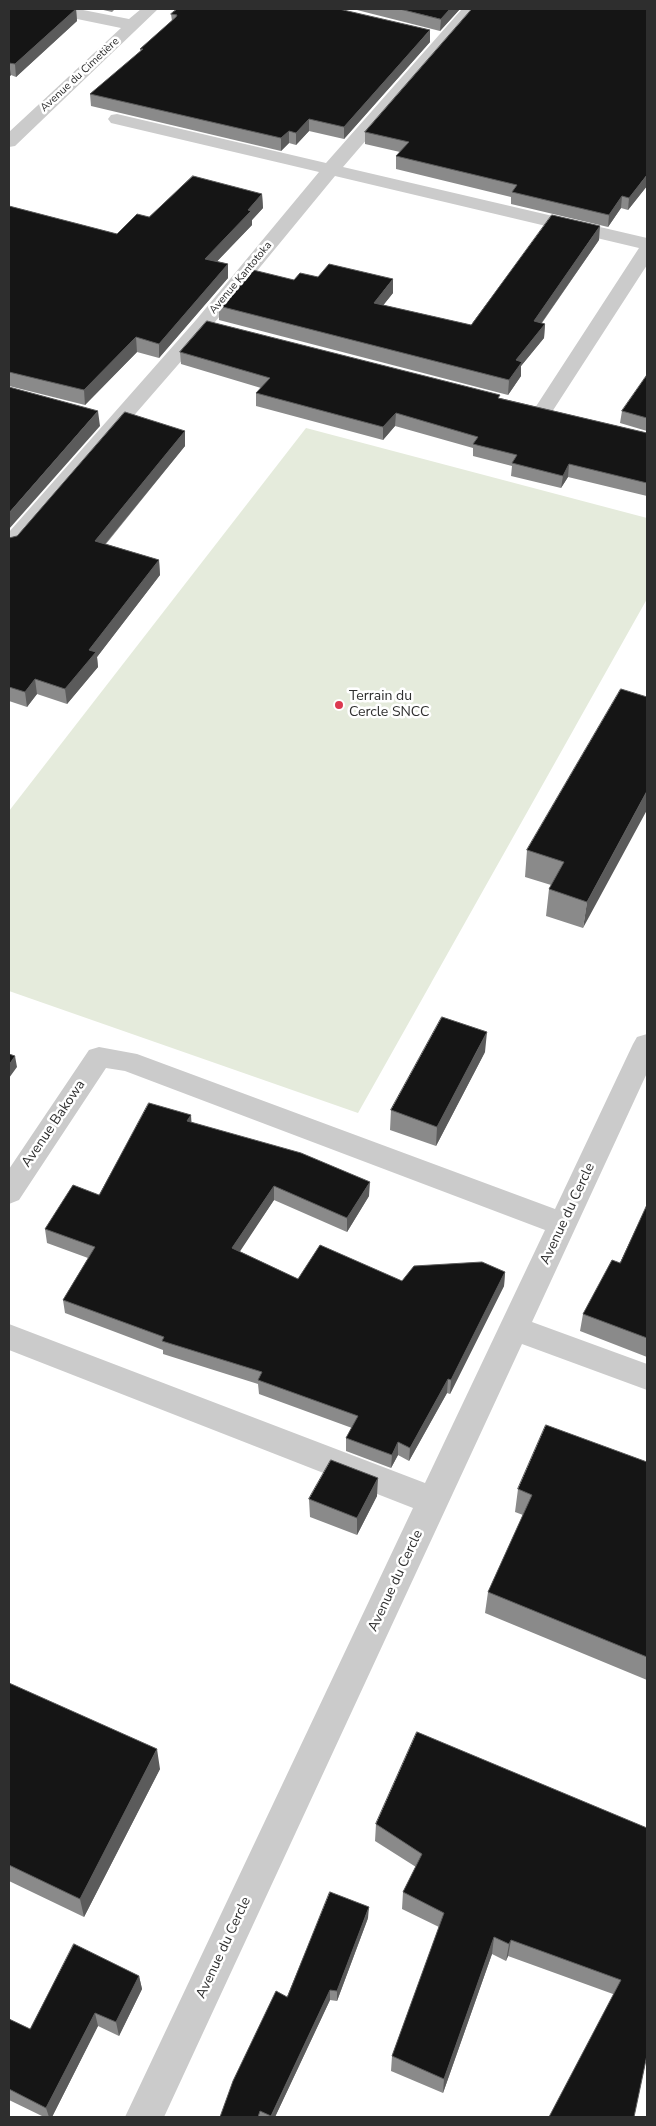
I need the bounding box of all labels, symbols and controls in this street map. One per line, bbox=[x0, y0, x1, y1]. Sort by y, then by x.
street label: Avenue du Cimetière bbox=[38, 35, 122, 115]
street label: Avenue Kantotoka bbox=[207, 239, 275, 317]
place label: Terrain du Cercle SNCC bbox=[349, 689, 429, 722]
marker: Terrain du Cercle SNCC bbox=[333, 699, 345, 711]
street label: Avenue Bakowa bbox=[19, 1077, 89, 1171]
street label: Avenue du Cercle bbox=[537, 1161, 599, 1267]
street label: Avenue du Cercle bbox=[365, 1528, 427, 1634]
street label: Avenue du Cercle bbox=[193, 1895, 255, 2001]

